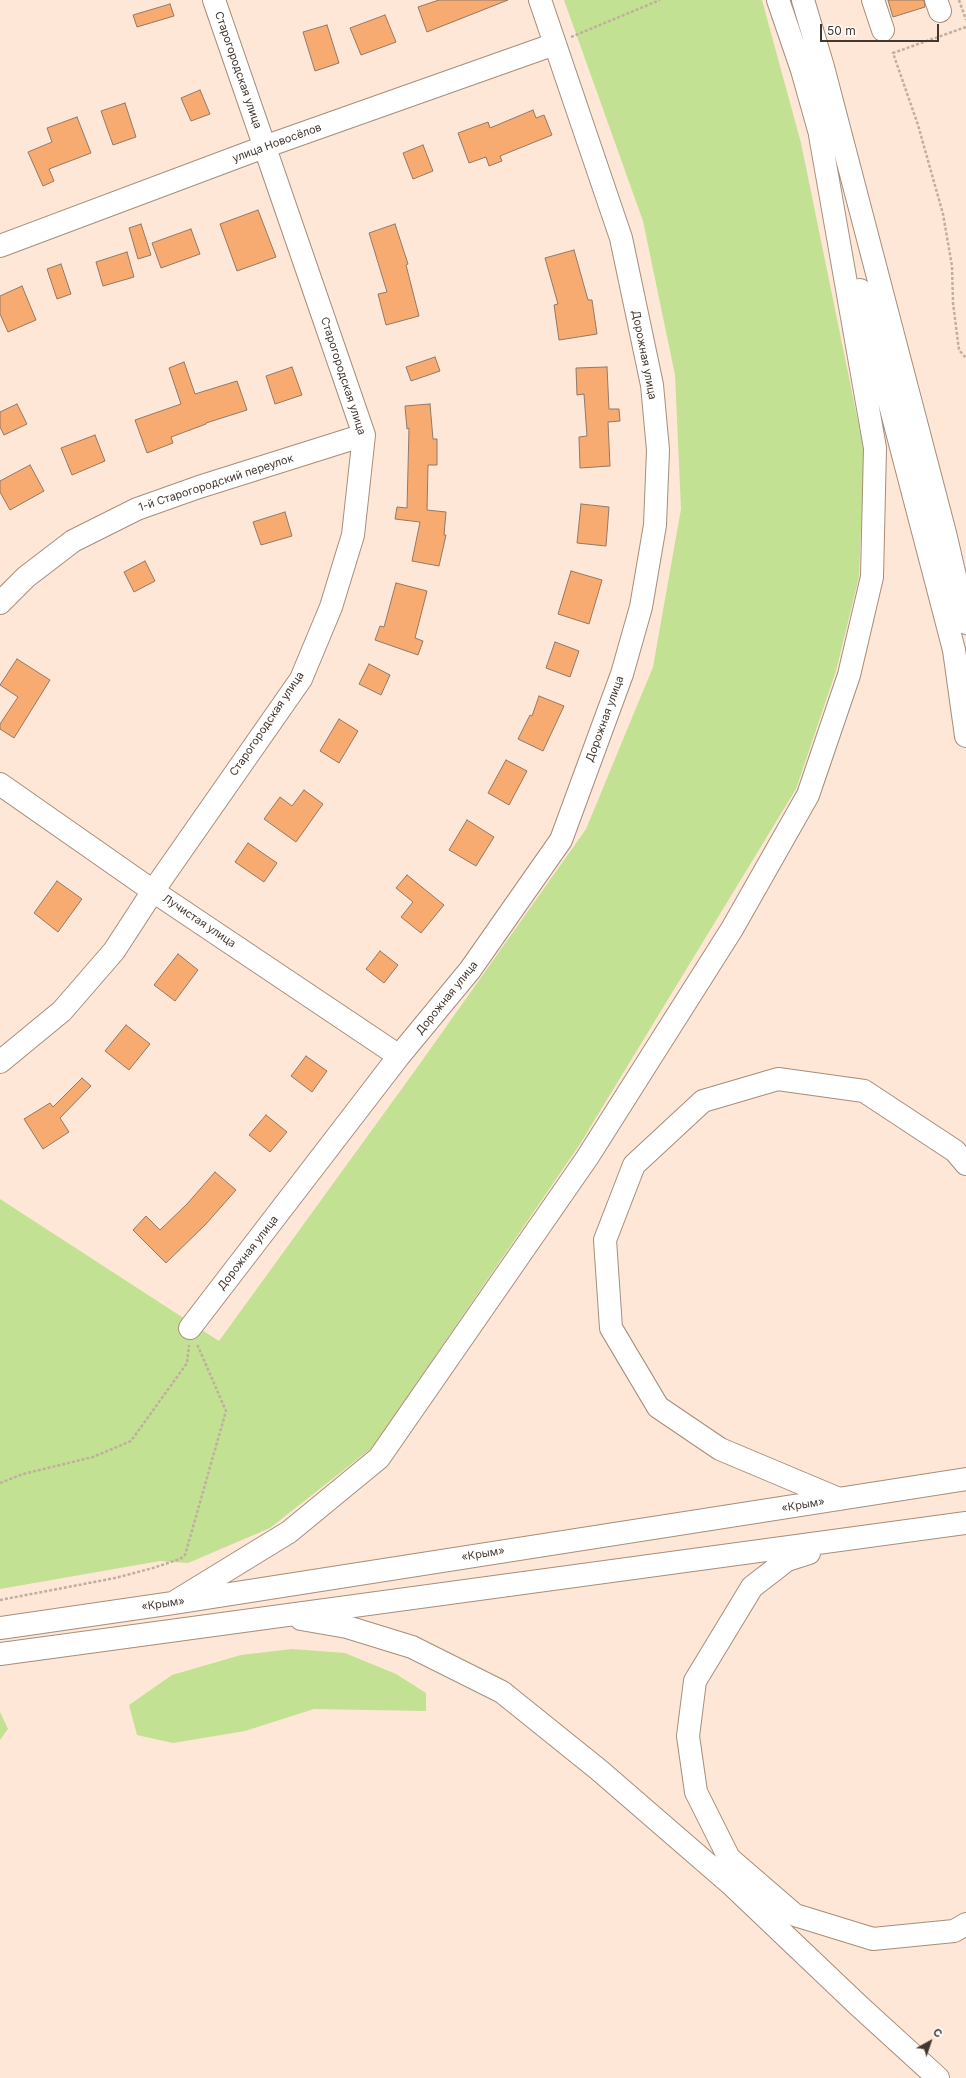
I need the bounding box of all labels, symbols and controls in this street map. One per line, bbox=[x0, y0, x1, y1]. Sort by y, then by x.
street label: Старогородская улица bbox=[212, 10, 264, 130]
scale bar bbox=[822, 16, 941, 42]
text: 50 m bbox=[827, 23, 856, 38]
street label: улица Новосёлов bbox=[231, 121, 323, 165]
street label: Дорожная улица bbox=[629, 309, 659, 401]
street label: Старогородская улица bbox=[318, 315, 368, 437]
street label: 1-й Старогородский переулок bbox=[137, 452, 295, 514]
street label: Старогородская улица bbox=[227, 669, 307, 779]
street label: Дорожная улица bbox=[583, 674, 627, 764]
street label: Лучистая улица bbox=[160, 892, 238, 950]
street label: Дорожная улица bbox=[413, 959, 481, 1037]
street label: Дорожная улица bbox=[215, 1213, 281, 1293]
street label: «Крым» bbox=[780, 1495, 826, 1515]
street label: «Крым» bbox=[460, 1544, 506, 1564]
street label: «Крым» bbox=[141, 1594, 185, 1614]
north arrow bbox=[910, 2022, 950, 2062]
text: С bbox=[930, 2025, 945, 2041]

